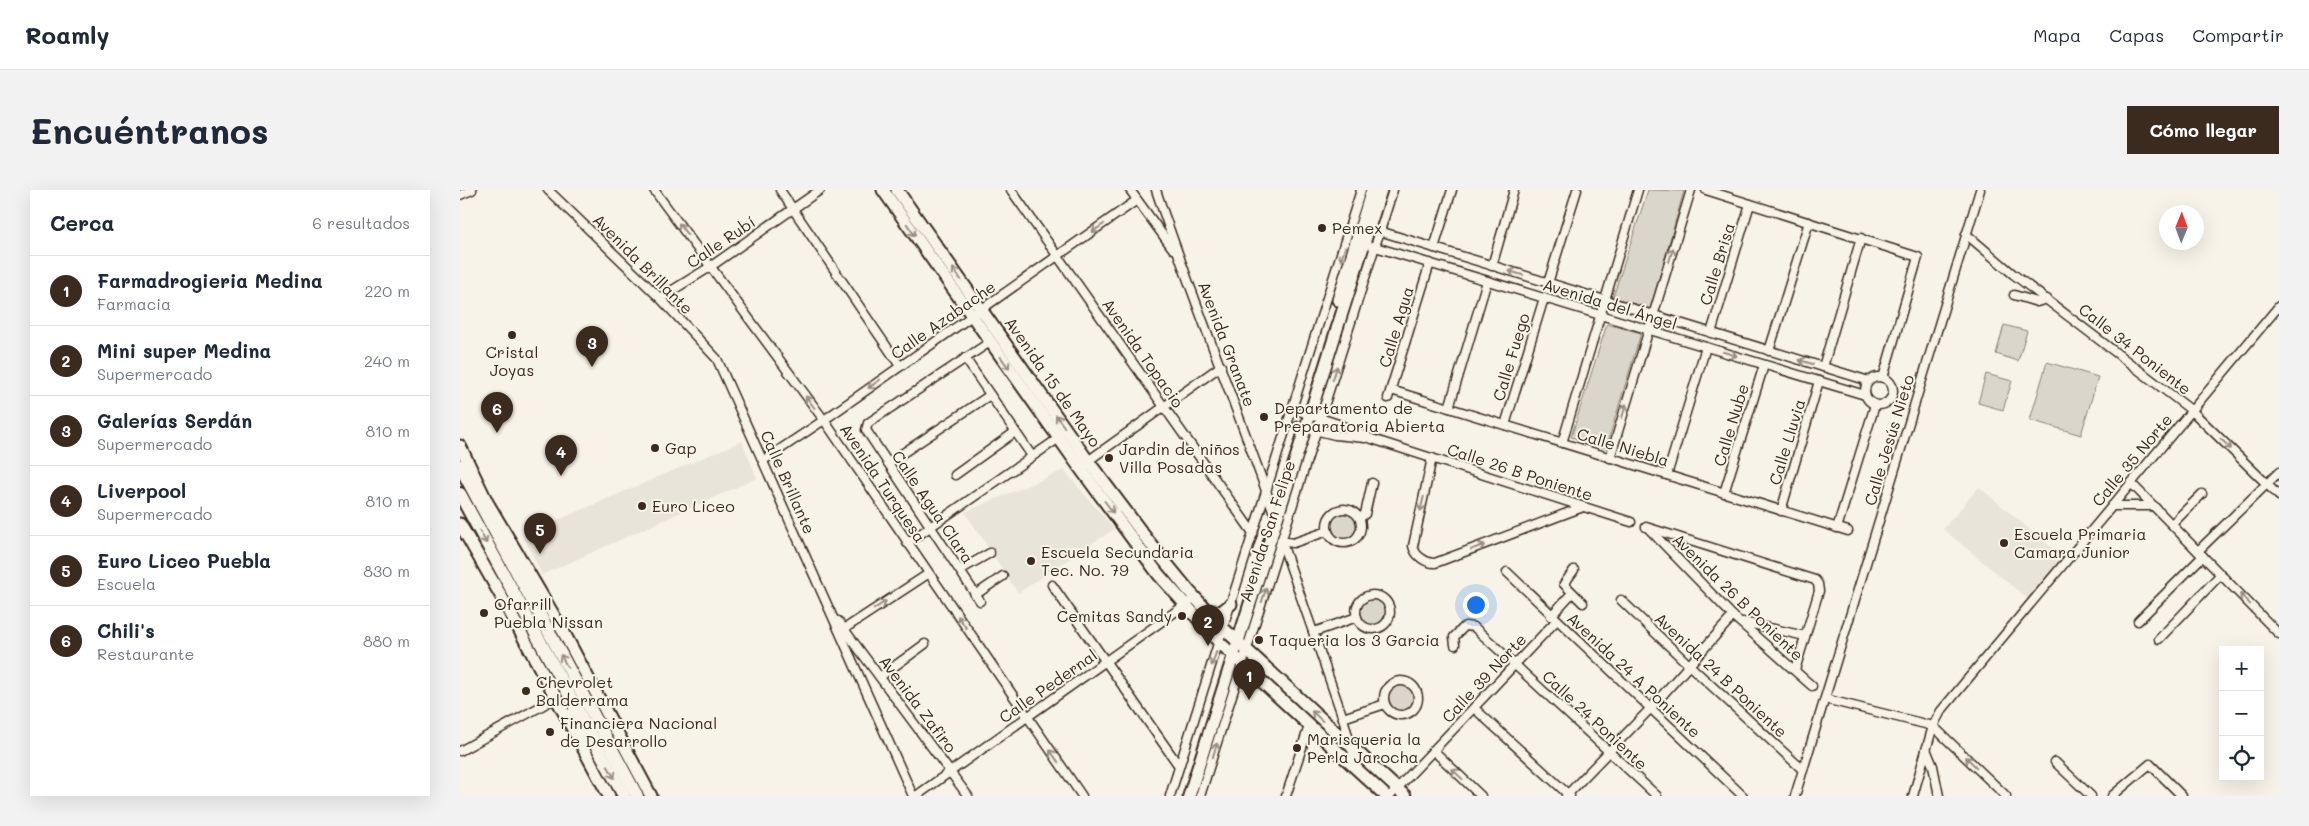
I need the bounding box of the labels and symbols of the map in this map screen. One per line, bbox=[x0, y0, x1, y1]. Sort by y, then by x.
north arrow bbox=[2159, 205, 2204, 250]
street label: Avenida Brillante bbox=[589, 209, 698, 318]
street label: Calle Rubí bbox=[682, 211, 759, 272]
place label: Pemex bbox=[1332, 217, 1382, 238]
street label: Calle Brisa bbox=[1694, 220, 1739, 308]
marker: Pemex bbox=[1316, 222, 1328, 234]
one-way arrow bbox=[677, 223, 688, 236]
one-way arrow bbox=[906, 223, 916, 237]
one-way arrow bbox=[1091, 223, 1105, 233]
one-way arrow bbox=[1337, 245, 1347, 261]
one-way arrow bbox=[1667, 248, 1677, 264]
one-way arrow bbox=[952, 267, 962, 281]
one-way arrow bbox=[1509, 268, 1525, 278]
street label: Avenida del Ángel bbox=[1541, 273, 1680, 334]
street label: Calle Azabache bbox=[886, 276, 999, 363]
street label: Avenida Granate bbox=[1194, 278, 1261, 409]
street label: Calle Agua bbox=[1373, 284, 1418, 370]
street label: Avenida Topacio bbox=[1098, 294, 1189, 412]
street label: Calle 34 Poniente bbox=[2075, 298, 2196, 399]
street label: Calle Fuego bbox=[1487, 310, 1534, 403]
street label: Avenida 15 de Mayo bbox=[1001, 313, 1106, 451]
pin: 3 bbox=[576, 326, 608, 367]
marker: Cristal Joyas bbox=[506, 329, 518, 341]
place label: Cristal Joyas bbox=[485, 341, 539, 380]
one-way arrow bbox=[1721, 350, 1737, 360]
one-way arrow bbox=[1000, 356, 1010, 370]
one-way arrow bbox=[1798, 356, 1814, 366]
one-way arrow bbox=[1330, 366, 1340, 382]
street label: Calle Jesús Nieto bbox=[1859, 372, 1918, 508]
one-way arrow bbox=[868, 379, 882, 389]
street label: Calle Nube bbox=[1708, 381, 1753, 469]
pin: 6 bbox=[481, 392, 513, 433]
one-way arrow bbox=[805, 395, 815, 409]
street label: Calle Lluvia bbox=[1763, 396, 1810, 487]
place label: Departamento de Preparatoria Abierta bbox=[1274, 397, 1445, 436]
one-way arrow bbox=[1620, 403, 1630, 419]
street label: Calle 35 Norte bbox=[2087, 409, 2176, 510]
marker: Departamento de Preparatoria Abierta bbox=[1258, 411, 1270, 423]
one-way arrow bbox=[1055, 414, 1065, 428]
street label: Avenida Turquesa bbox=[836, 419, 931, 546]
street label: Calle Niebla bbox=[1575, 423, 1672, 470]
street label: Calle Brillante bbox=[756, 427, 821, 537]
pin: 4 bbox=[545, 435, 577, 476]
place label: Gap bbox=[665, 437, 697, 458]
place label: Jardin de niños Villa Posadas bbox=[1119, 438, 1240, 477]
street label: Calle 26 B Poniente bbox=[1445, 438, 1596, 505]
one-way arrow bbox=[2220, 438, 2232, 450]
marker: Gap bbox=[649, 442, 661, 454]
street label: Calle Agua Clara bbox=[888, 446, 979, 567]
marker: Jardin de niños Villa Posadas bbox=[1103, 452, 1115, 464]
street label: Avenida San Felipe bbox=[1234, 458, 1299, 604]
place label: Euro Liceo bbox=[652, 495, 735, 516]
one-way arrow bbox=[1417, 496, 1426, 512]
marker: Euro Liceo bbox=[636, 500, 648, 512]
one-way arrow bbox=[1103, 500, 1114, 513]
pin: 5 bbox=[524, 513, 556, 554]
place label: Escuela Primaria Camara Junior bbox=[2014, 523, 2146, 562]
one-way arrow bbox=[478, 529, 488, 544]
street label: Avenida 26 B Poniente bbox=[1668, 529, 1808, 665]
marker: Escuela Primaria Camara Junior bbox=[1998, 537, 2010, 549]
place label: Escuela Secundaria Tec. No. 79 bbox=[1041, 541, 1194, 580]
one-way arrow bbox=[1470, 542, 1485, 551]
marker: Escuela Secundaria Tec. No. 79 bbox=[1025, 555, 1037, 567]
one-way arrow bbox=[1260, 587, 1269, 603]
your location bbox=[1463, 592, 1489, 618]
place label: Ofarrill Puebla Nissan bbox=[494, 593, 603, 632]
one-way arrow bbox=[2239, 593, 2251, 605]
one-way arrow bbox=[873, 600, 887, 611]
place label: Cemitas Sandy bbox=[1057, 605, 1172, 626]
pin: 2 bbox=[1192, 605, 1224, 646]
marker: Ofarrill Puebla Nissan bbox=[478, 607, 490, 619]
street label: Avenida 24 A Poniente bbox=[1563, 607, 1706, 742]
street label: Avenida 24 B Poniente bbox=[1651, 608, 1792, 742]
marker: Cemitas Sandy bbox=[1176, 610, 1188, 622]
one-way arrow bbox=[957, 616, 967, 630]
place label: Taqueria los 3 Garcia bbox=[1269, 629, 1440, 650]
street label: Calle 39 Norte bbox=[1437, 629, 1530, 727]
marker: Taqueria los 3 Garcia bbox=[1253, 634, 1265, 646]
street label: Calle Pedernal bbox=[995, 644, 1101, 727]
one-way arrow bbox=[1209, 650, 1218, 666]
street label: Avenida Zafiro bbox=[875, 651, 962, 756]
one-way arrow bbox=[559, 654, 568, 669]
pin: 1 bbox=[1233, 659, 1265, 700]
street label: Calle 24 Poniente bbox=[1538, 665, 1652, 774]
place label: Chevrolet Balderrama bbox=[536, 671, 629, 710]
marker: Chevrolet Balderrama bbox=[520, 685, 532, 697]
one-way arrow bbox=[1311, 710, 1324, 722]
place label: Financiera Nacional de Desarrollo bbox=[560, 712, 717, 751]
marker: Financiera Nacional de Desarrollo bbox=[544, 726, 556, 738]
place label: Marisqueria la Perla Jarocha bbox=[1307, 728, 1421, 767]
one-way arrow bbox=[1210, 742, 1220, 758]
marker: Marisqueria la Perla Jarocha bbox=[1291, 742, 1303, 754]
one-way arrow bbox=[1049, 749, 1059, 763]
one-way arrow bbox=[1965, 756, 1977, 768]
one-way arrow bbox=[606, 764, 616, 779]
one-way arrow bbox=[1451, 768, 1464, 780]

